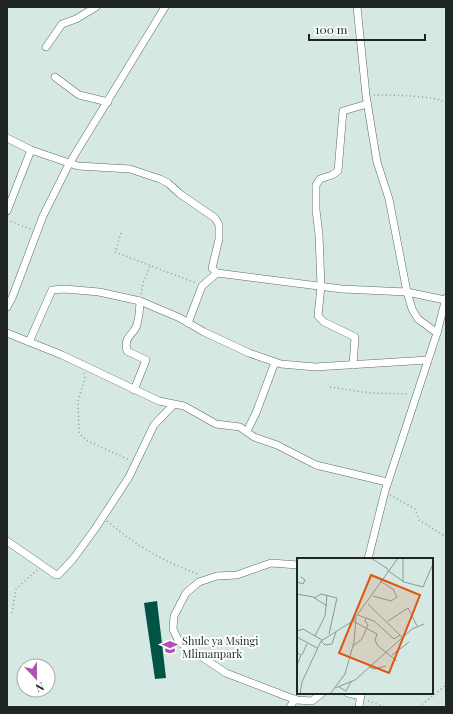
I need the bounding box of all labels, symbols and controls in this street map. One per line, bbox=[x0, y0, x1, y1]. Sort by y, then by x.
scale bar bbox=[309, 16, 425, 42]
text: 100 m bbox=[315, 21, 348, 37]
inset map bbox=[297, 558, 433, 694]
place label: Shule ya Msingi Mlimanpark bbox=[182, 633, 259, 661]
school or university icon: Shule ya Msingi Mlimanpark bbox=[161, 638, 179, 656]
north arrow bbox=[16, 658, 56, 698]
text: N bbox=[33, 679, 46, 696]

